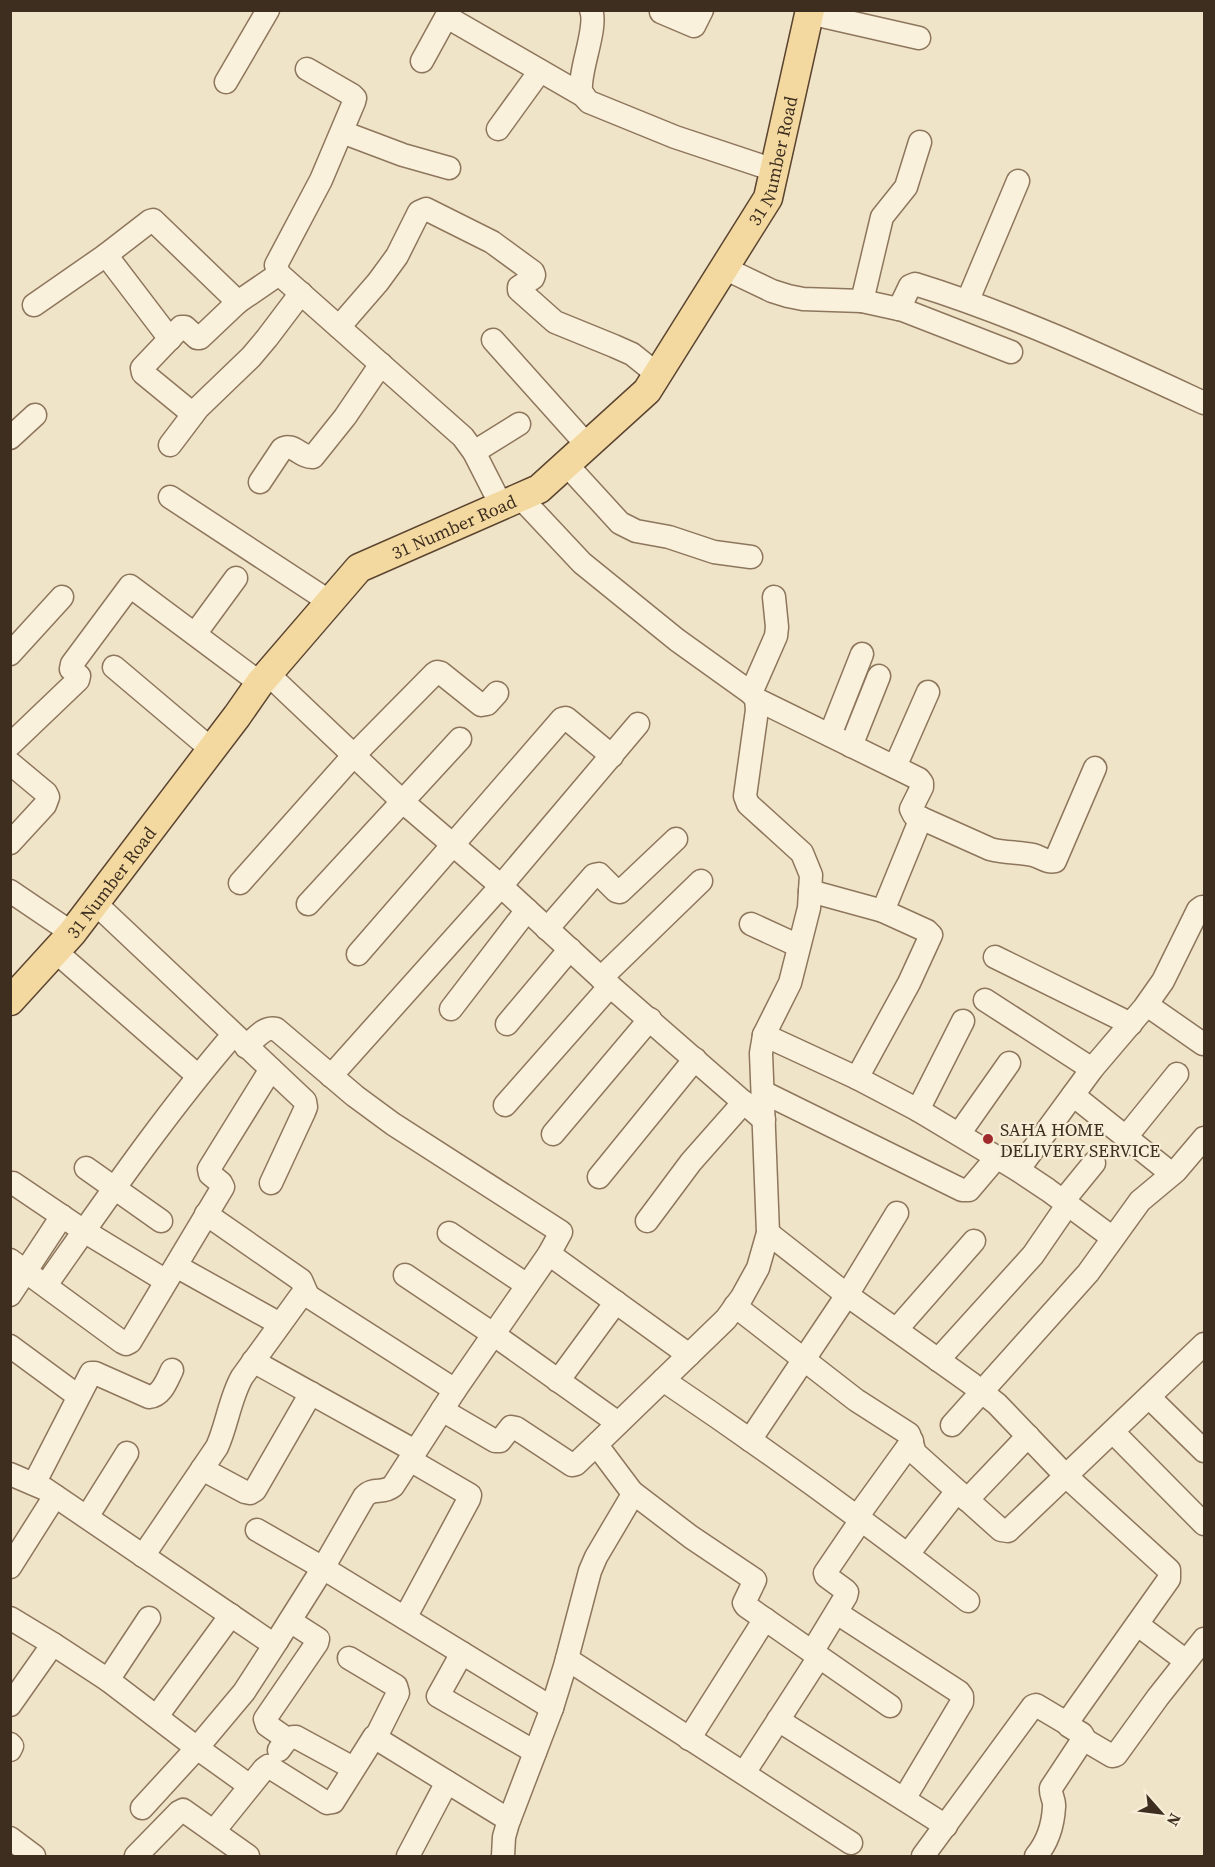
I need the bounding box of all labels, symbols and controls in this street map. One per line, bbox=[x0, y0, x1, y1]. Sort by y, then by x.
street label: 31 Number Road bbox=[742, 94, 803, 230]
street label: 31 Number Road bbox=[387, 488, 520, 565]
street label: 31 Number Road bbox=[60, 821, 161, 943]
place label: SAHA HOME DELIVERY SERVICE bbox=[1000, 1117, 1160, 1163]
marker: SAHA HOME DELIVERY SERVICE bbox=[981, 1132, 995, 1146]
north arrow bbox=[1131, 1783, 1191, 1843]
text: N bbox=[1162, 1810, 1187, 1831]

